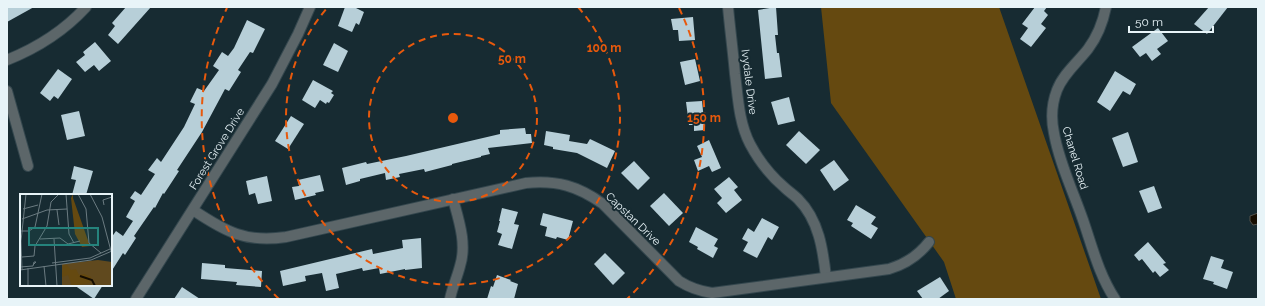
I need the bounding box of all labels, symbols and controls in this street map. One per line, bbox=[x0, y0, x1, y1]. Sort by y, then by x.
scale bar bbox=[1129, 8, 1213, 34]
text: 50 m bbox=[1135, 15, 1163, 29]
text: 100 m bbox=[587, 41, 621, 55]
street label: Ivydale Drive bbox=[739, 49, 760, 116]
text: 50 m bbox=[498, 52, 526, 66]
street label: Forest Grove Drive bbox=[187, 105, 248, 192]
centre of rings bbox=[446, 111, 460, 125]
text: 150 m bbox=[687, 111, 721, 125]
street label: Chanel Road bbox=[1059, 125, 1091, 191]
street label: Capstan Drive bbox=[603, 190, 663, 249]
inset map bbox=[20, 194, 112, 286]

